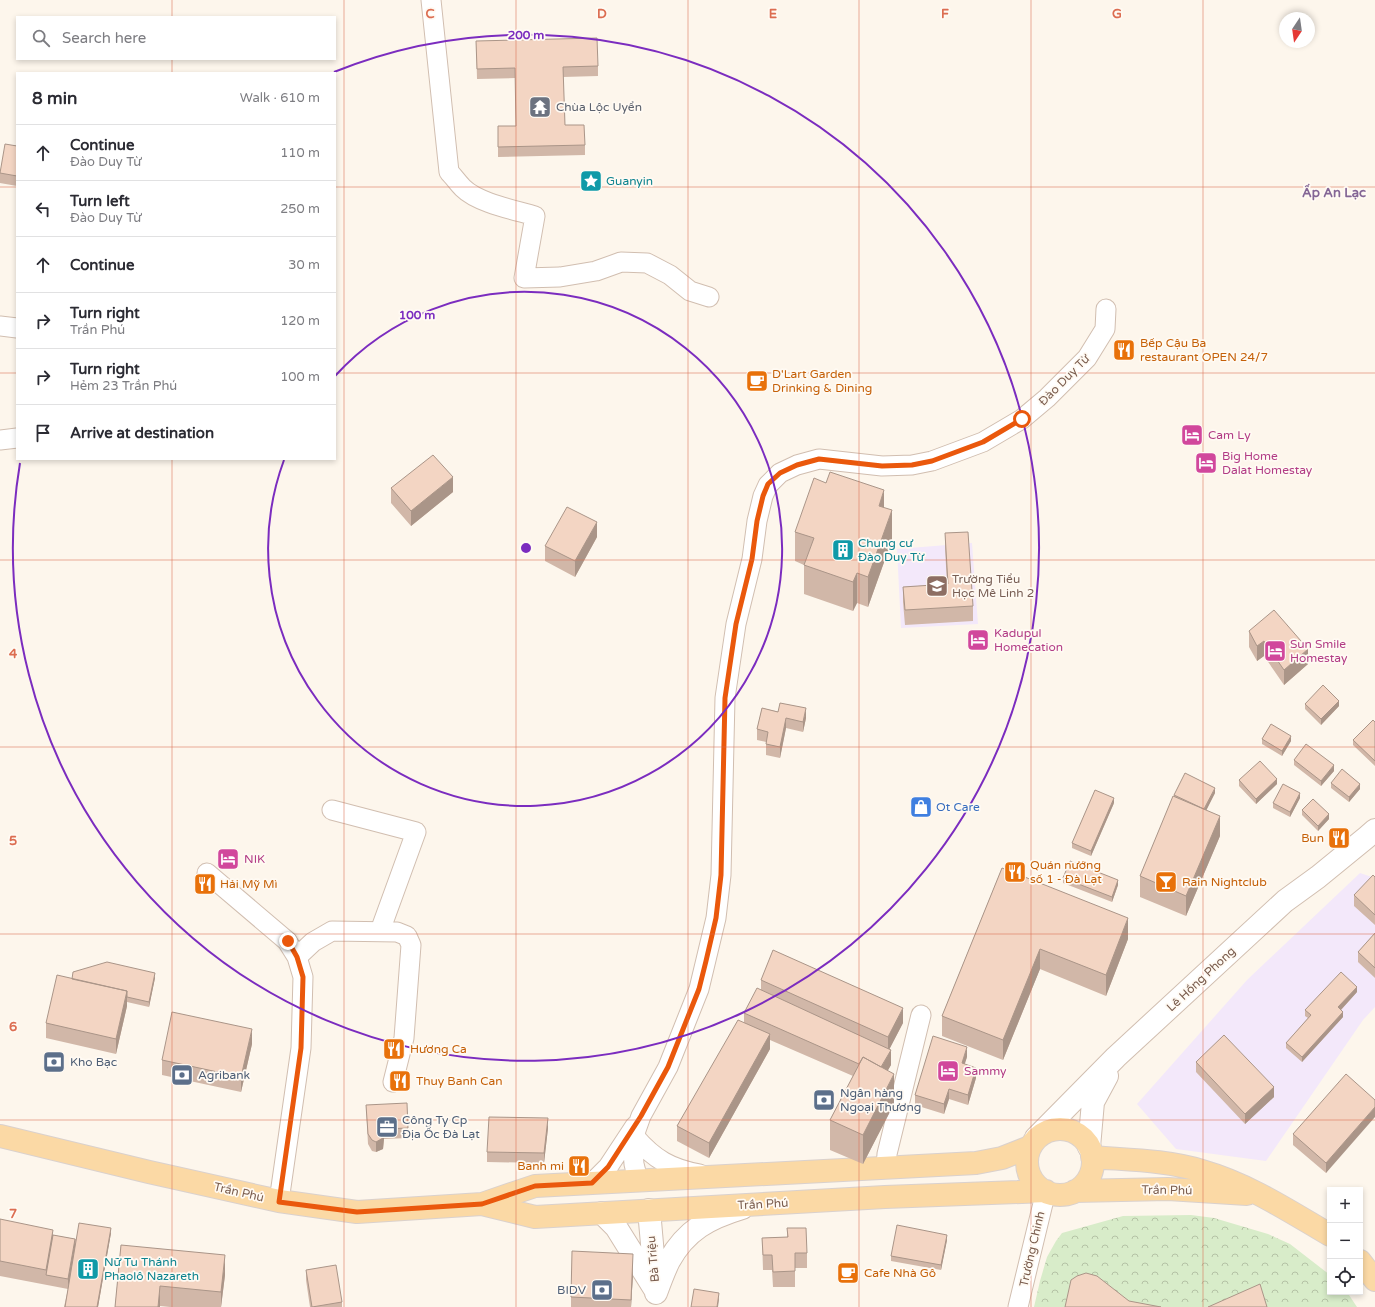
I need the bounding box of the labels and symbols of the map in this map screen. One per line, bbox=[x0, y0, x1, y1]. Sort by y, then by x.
text: C bbox=[425, 6, 435, 22]
text: D bbox=[597, 6, 607, 22]
text: E bbox=[769, 6, 777, 22]
text: F bbox=[941, 6, 949, 22]
text: G bbox=[1112, 6, 1122, 22]
north arrow bbox=[1279, 12, 1315, 48]
text: 200 m bbox=[508, 28, 544, 42]
temple icon: Chùa Lộc Uyển bbox=[527, 94, 553, 120]
place label: Chùa Lộc Uyển bbox=[556, 100, 642, 114]
place icon: Guanyin bbox=[578, 168, 604, 194]
place label: Guanyin bbox=[606, 174, 653, 188]
district label: Ấp An Lạc bbox=[1302, 183, 1366, 201]
text: 100 m bbox=[399, 308, 435, 322]
place label: Bếp Cậu Ba restaurant OPEN 24/7 bbox=[1140, 336, 1268, 364]
restaurant icon: Bếp Cậu Ba restaurant OPEN 24/7 bbox=[1111, 337, 1137, 363]
street label: Đào Duy Từ bbox=[1036, 351, 1093, 408]
place label: D'Lart Garden Drinking & Dining bbox=[772, 367, 872, 395]
cafe icon: D'Lart Garden Drinking & Dining bbox=[744, 368, 770, 394]
route start bbox=[1013, 410, 1031, 428]
hotel icon: Cam Ly bbox=[1179, 422, 1205, 448]
place label: Cam Ly bbox=[1208, 428, 1251, 442]
place label: Big Home Dalat Homestay bbox=[1222, 449, 1313, 477]
hotel icon: Big Home Dalat Homestay bbox=[1193, 450, 1219, 476]
place label: Chung cư Đào Duy Từ bbox=[858, 536, 925, 564]
building icon: Chung cư Đào Duy Từ bbox=[830, 537, 856, 563]
centre of rings bbox=[519, 541, 533, 555]
place label: Trường Tiểu Học Mê Linh 2 bbox=[952, 572, 1034, 600]
school or university icon: Trường Tiểu Học Mê Linh 2 bbox=[924, 573, 950, 599]
place label: Kadupul Homecation bbox=[994, 626, 1063, 654]
hotel icon: Kadupul Homecation bbox=[965, 627, 991, 653]
place label: Sun Smile Homestay bbox=[1290, 637, 1348, 665]
hotel icon: Sun Smile Homestay bbox=[1262, 638, 1288, 664]
text: 4 bbox=[9, 646, 18, 662]
shop icon: Ot Care bbox=[908, 794, 934, 820]
place label: Ot Care bbox=[936, 800, 980, 814]
restaurant icon: Bun bbox=[1326, 825, 1352, 851]
place label: Bun bbox=[1301, 831, 1324, 845]
text: 5 bbox=[9, 833, 17, 849]
hotel icon: NIK bbox=[215, 846, 241, 872]
place label: NIK bbox=[244, 852, 265, 866]
place label: Quán nướng số 1 - Đà Lạt bbox=[1030, 858, 1102, 886]
restaurant icon: Quán nướng số 1 - Đà Lạt bbox=[1002, 859, 1028, 885]
bar icon: Rain Nightclub bbox=[1153, 869, 1179, 895]
restaurant icon: Hải Mỹ Mì bbox=[192, 871, 218, 897]
place label: Rain Nightclub bbox=[1182, 875, 1267, 889]
place label: Hải Mỹ Mì bbox=[220, 877, 277, 891]
route end bbox=[279, 932, 297, 950]
street label: Lê Hồng Phong bbox=[1164, 944, 1238, 1014]
text: 6 bbox=[9, 1019, 17, 1035]
restaurant icon: Hương Ca bbox=[381, 1036, 407, 1062]
place label: Hương Ca bbox=[410, 1042, 467, 1056]
bank icon: Kho Bạc bbox=[41, 1049, 67, 1075]
place label: Kho Bạc bbox=[70, 1055, 117, 1069]
hotel icon: Sammy bbox=[935, 1058, 961, 1084]
bank icon: Agribank bbox=[169, 1062, 195, 1088]
place label: Sammy bbox=[964, 1064, 1007, 1078]
place label: Agribank bbox=[198, 1068, 251, 1082]
restaurant icon: Thuy Banh Can bbox=[387, 1068, 413, 1094]
place label: Thuy Banh Can bbox=[416, 1074, 503, 1088]
place label: Ngân hàng Ngoại Thương bbox=[840, 1086, 921, 1114]
bank icon: Ngân hàng Ngoại Thương bbox=[811, 1087, 837, 1113]
place label: Công Ty Cp Địa Ốc Đà Lạt bbox=[402, 1113, 480, 1141]
office icon: Công Ty Cp Địa Ốc Đà Lạt bbox=[374, 1114, 400, 1140]
restaurant icon: Banh mi bbox=[566, 1153, 592, 1179]
place label: Banh mi bbox=[517, 1159, 564, 1173]
street label: Trần Phú bbox=[213, 1179, 265, 1205]
street label: Trần Phú bbox=[1141, 1183, 1193, 1197]
street label: Trần Phú bbox=[737, 1196, 789, 1212]
text: 7 bbox=[9, 1206, 17, 1222]
street label: Trường Chinh bbox=[1016, 1210, 1048, 1288]
street label: Bà Triệu bbox=[644, 1235, 662, 1283]
place label: Nữ Tu Thánh Phaolô Nazareth bbox=[104, 1255, 199, 1283]
building icon: Nữ Tu Thánh Phaolô Nazareth bbox=[75, 1256, 101, 1282]
cafe icon: Cafe Nhà Gô bbox=[835, 1260, 861, 1286]
place label: Cafe Nhà Gô bbox=[864, 1266, 936, 1280]
bank icon: BIDV bbox=[589, 1277, 615, 1303]
place label: BIDV bbox=[557, 1283, 587, 1297]

